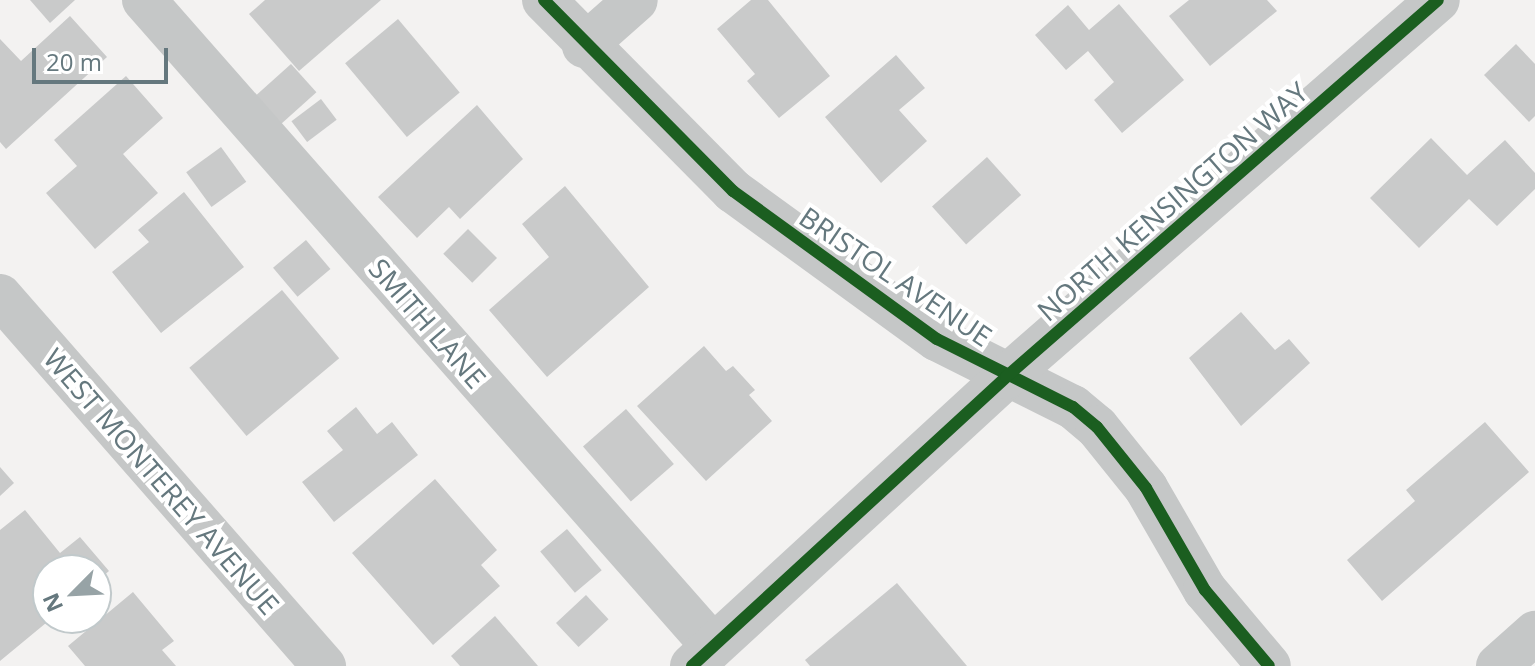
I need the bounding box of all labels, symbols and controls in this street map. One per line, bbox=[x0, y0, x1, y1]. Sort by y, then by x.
scale bar bbox=[36, 32, 172, 82]
text: 20 m bbox=[46, 45, 102, 78]
street label: NORTH KENSINGTON WAY bbox=[1030, 75, 1314, 327]
street label: BRISTOL AVENUE bbox=[793, 199, 999, 353]
street label: SMITH LANE bbox=[363, 251, 493, 395]
street label: WEST MONTEREY AVENUE bbox=[37, 341, 287, 621]
north arrow bbox=[32, 554, 112, 634]

